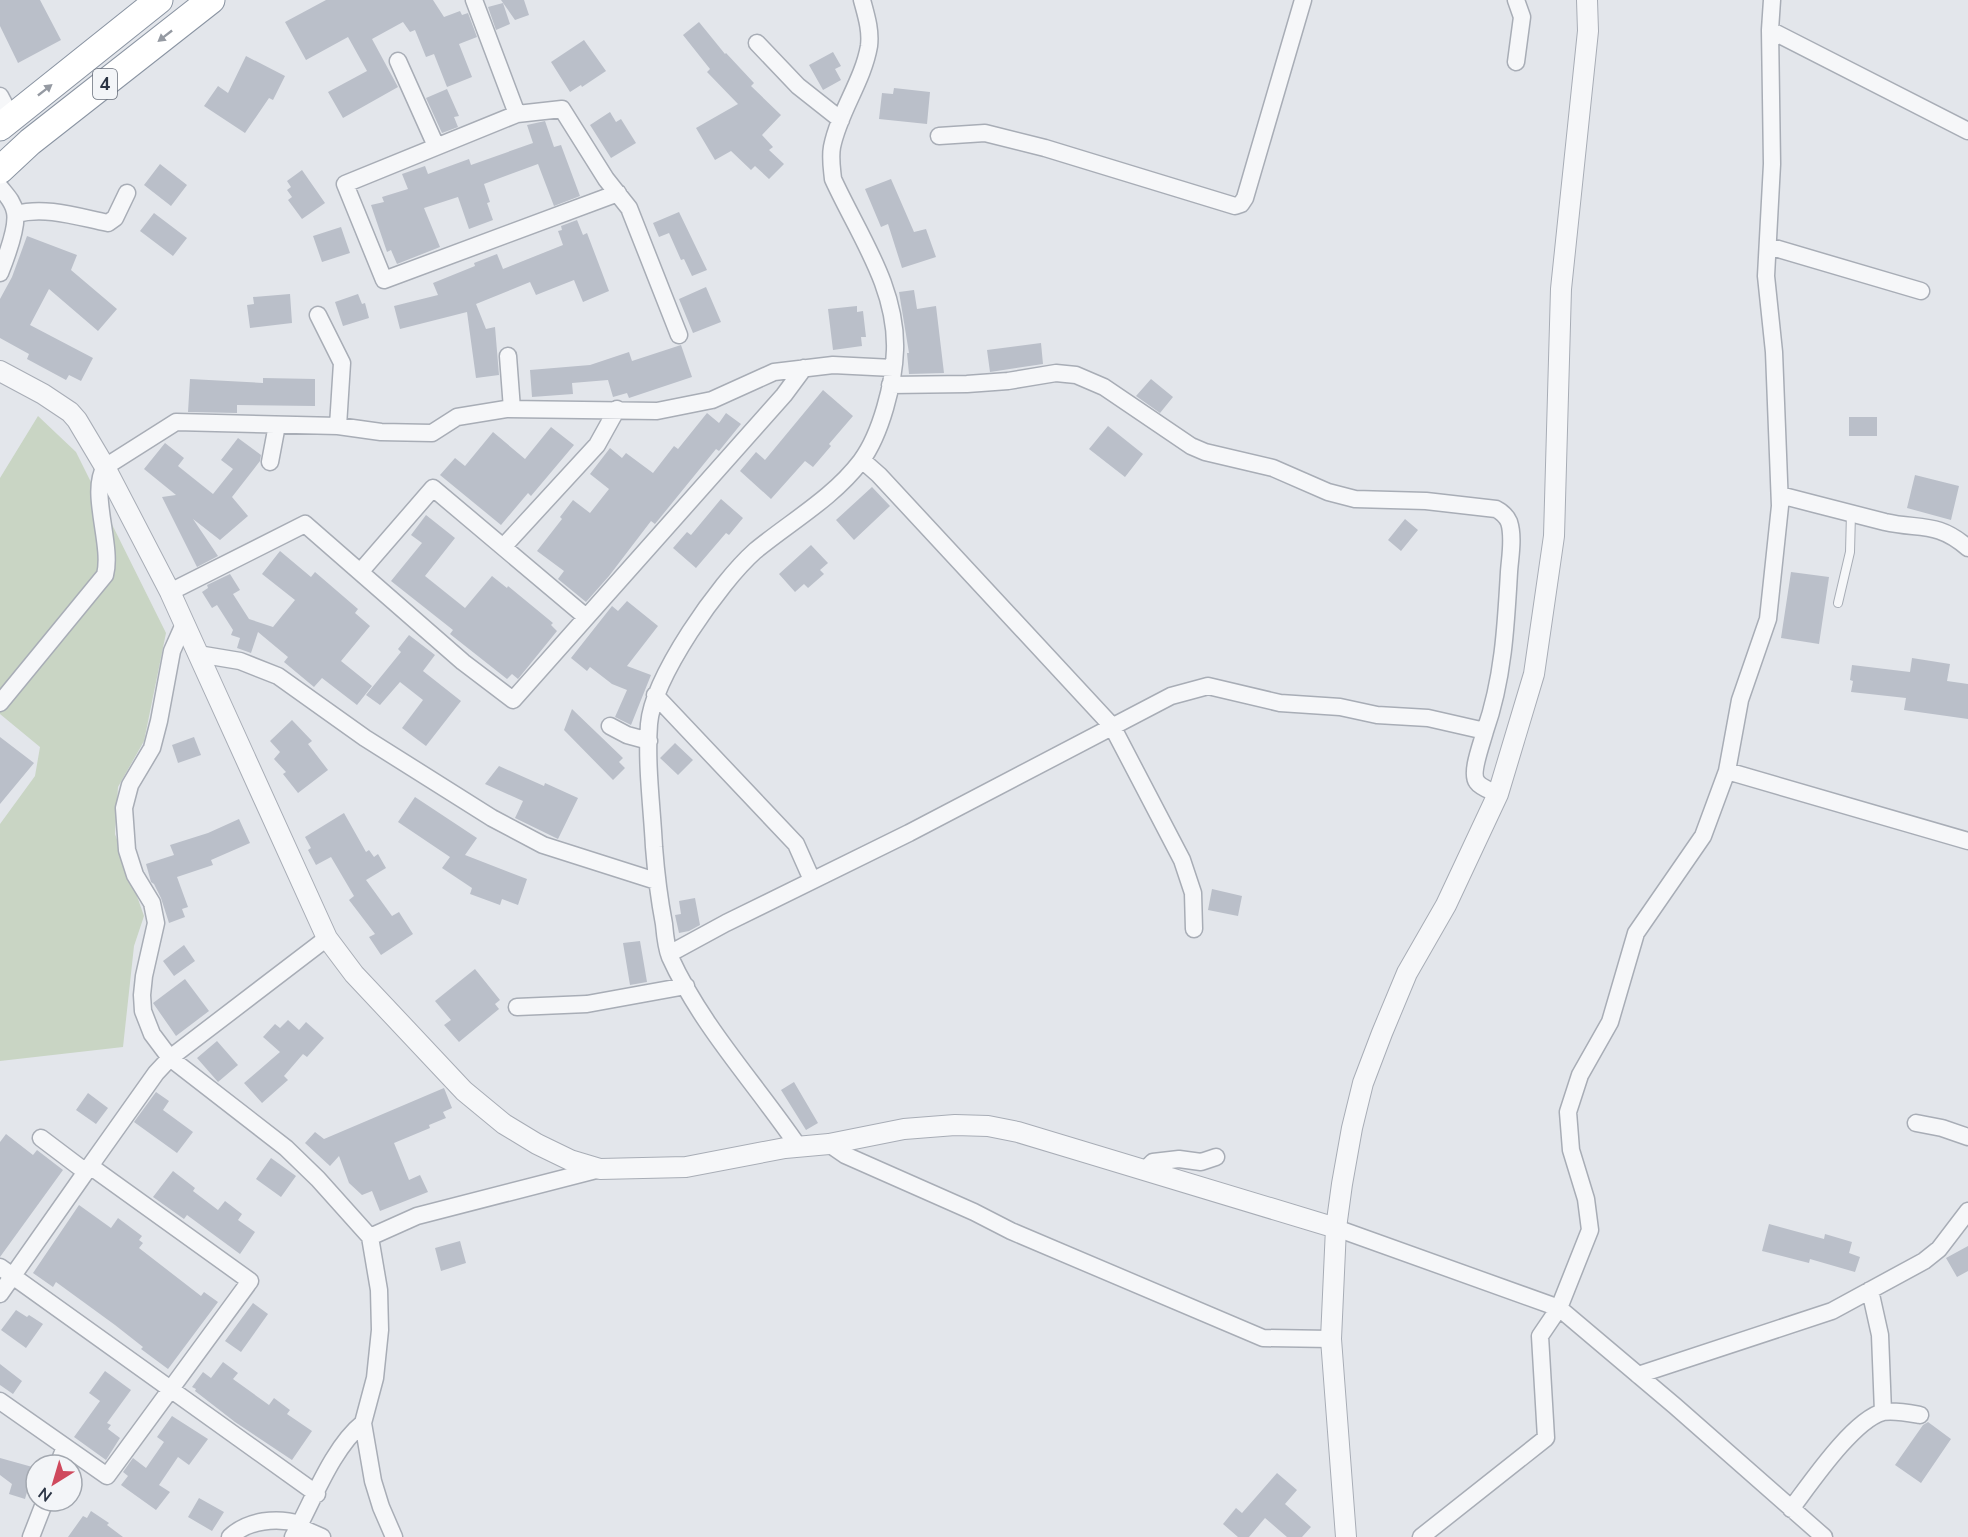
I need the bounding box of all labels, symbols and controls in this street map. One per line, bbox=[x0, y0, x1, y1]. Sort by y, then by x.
one-way arrow bbox=[158, 30, 173, 42]
road number: 4 bbox=[93, 69, 117, 99]
one-way arrow bbox=[37, 83, 53, 96]
north arrow bbox=[24, 1453, 84, 1513]
text: N bbox=[34, 1482, 57, 1507]

